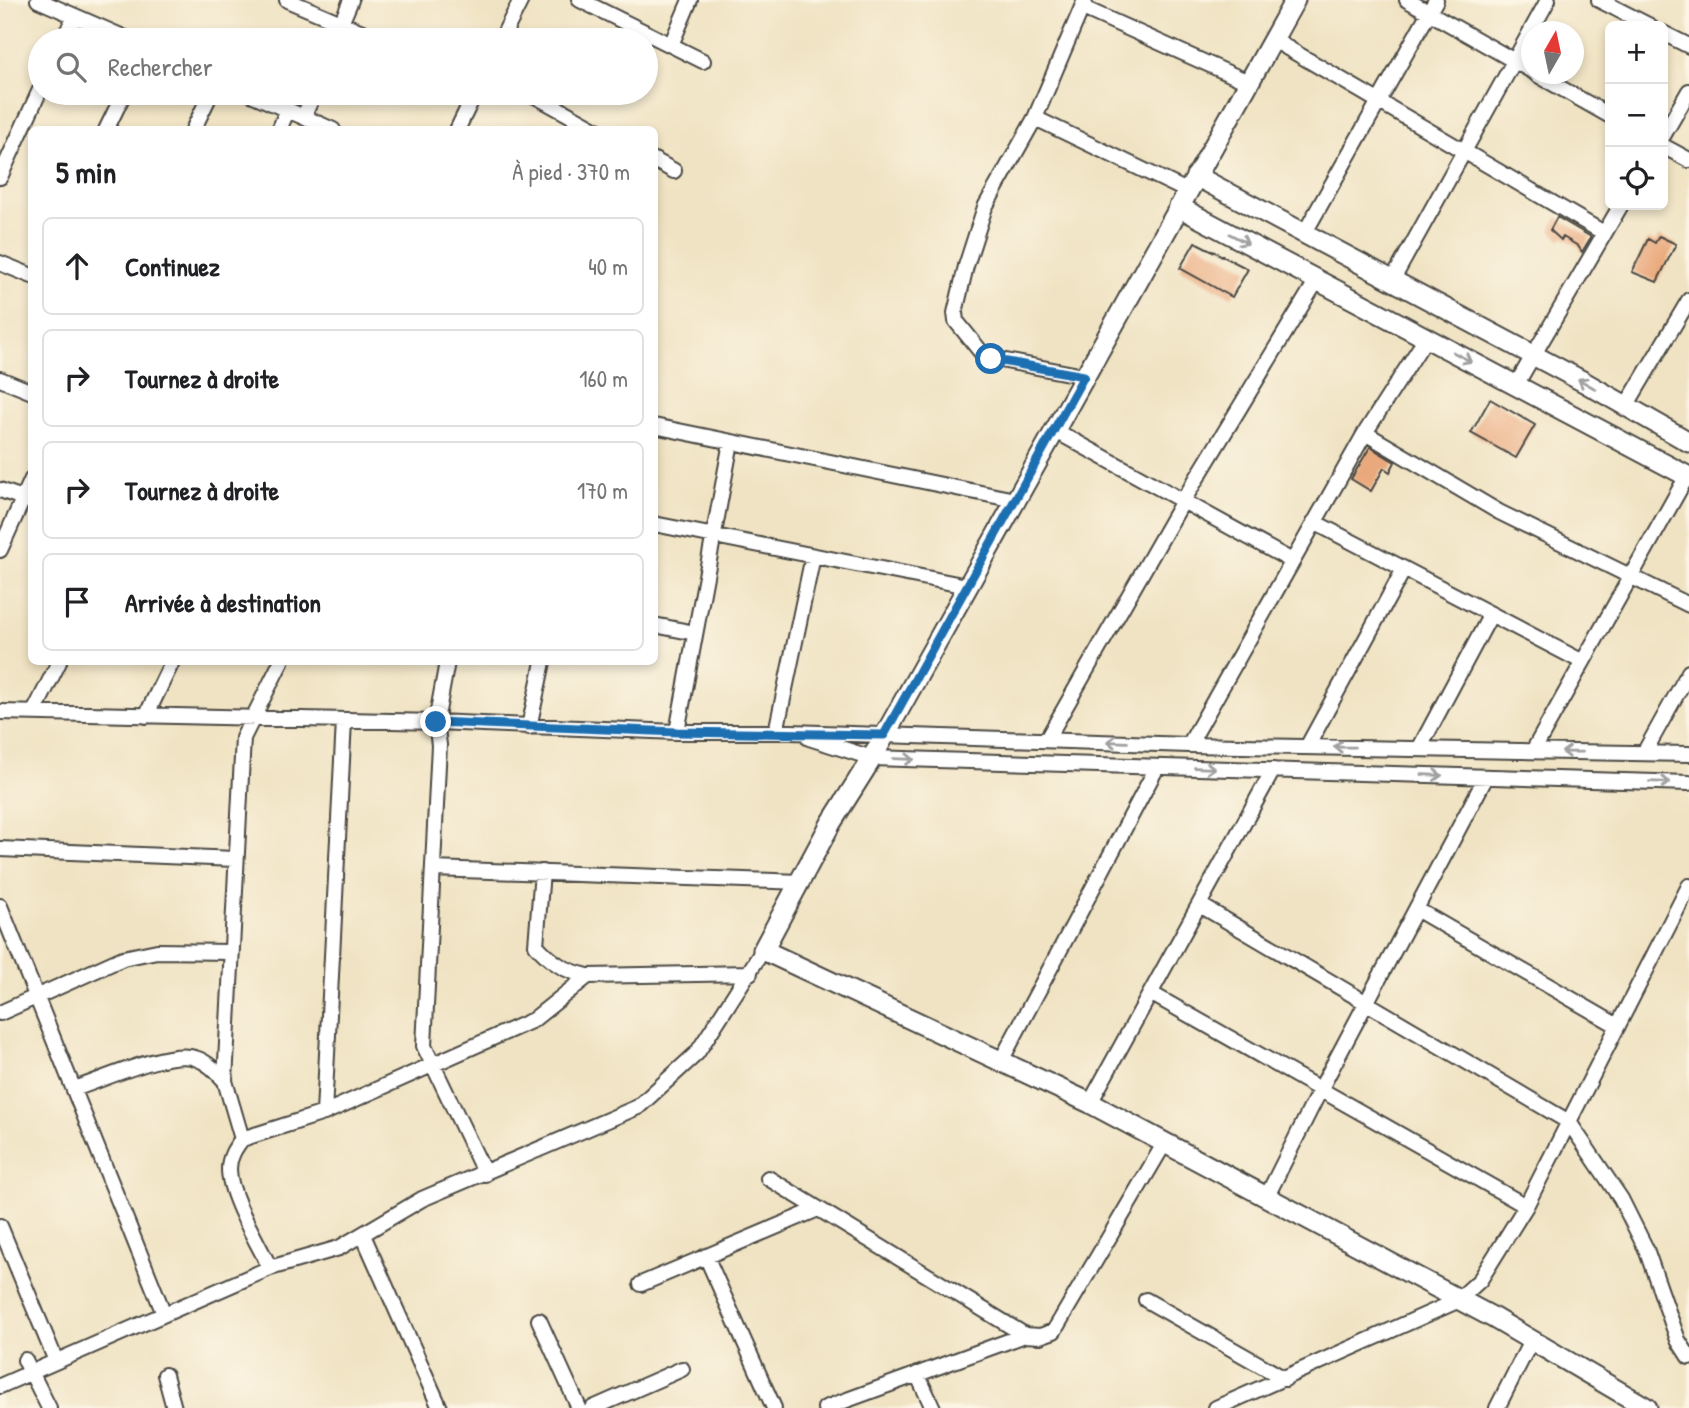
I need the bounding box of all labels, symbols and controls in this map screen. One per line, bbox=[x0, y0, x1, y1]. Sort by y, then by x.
north arrow bbox=[1521, 21, 1584, 84]
map controls bbox=[1605, 21, 1668, 210]
button: + bbox=[1605, 21, 1668, 84]
search box bbox=[28, 28, 658, 105]
icon: search bbox=[52, 48, 90, 86]
text: Rechercher bbox=[108, 49, 213, 84]
button: − bbox=[1605, 84, 1668, 147]
button: locate bbox=[1605, 147, 1668, 210]
text: 5 min bbox=[56, 152, 116, 192]
text: À pied · 370 m bbox=[512, 156, 630, 187]
one-way arrow bbox=[1228, 233, 1249, 246]
icon: ahead bbox=[58, 247, 96, 285]
text: Continuez bbox=[125, 249, 220, 284]
text: 40 m bbox=[588, 251, 628, 282]
route start bbox=[975, 343, 1006, 374]
one-way arrow bbox=[1451, 351, 1472, 364]
icon: right bbox=[58, 359, 96, 397]
text: Tournez à droite bbox=[125, 361, 279, 396]
text: 160 m bbox=[579, 363, 628, 394]
one-way arrow bbox=[1577, 377, 1597, 391]
icon: right bbox=[58, 471, 96, 509]
text: Tournez à droite bbox=[125, 473, 279, 508]
text: 170 m bbox=[577, 475, 628, 506]
icon: arrive bbox=[58, 583, 96, 621]
text: Arrivée à destination bbox=[125, 585, 321, 620]
route end bbox=[420, 706, 451, 737]
one-way arrow bbox=[1106, 735, 1129, 749]
one-way arrow bbox=[1333, 741, 1356, 754]
one-way arrow bbox=[1561, 745, 1584, 759]
one-way arrow bbox=[892, 752, 915, 765]
one-way arrow bbox=[1193, 761, 1216, 775]
one-way arrow bbox=[1421, 769, 1444, 782]
one-way arrow bbox=[1648, 776, 1671, 789]

